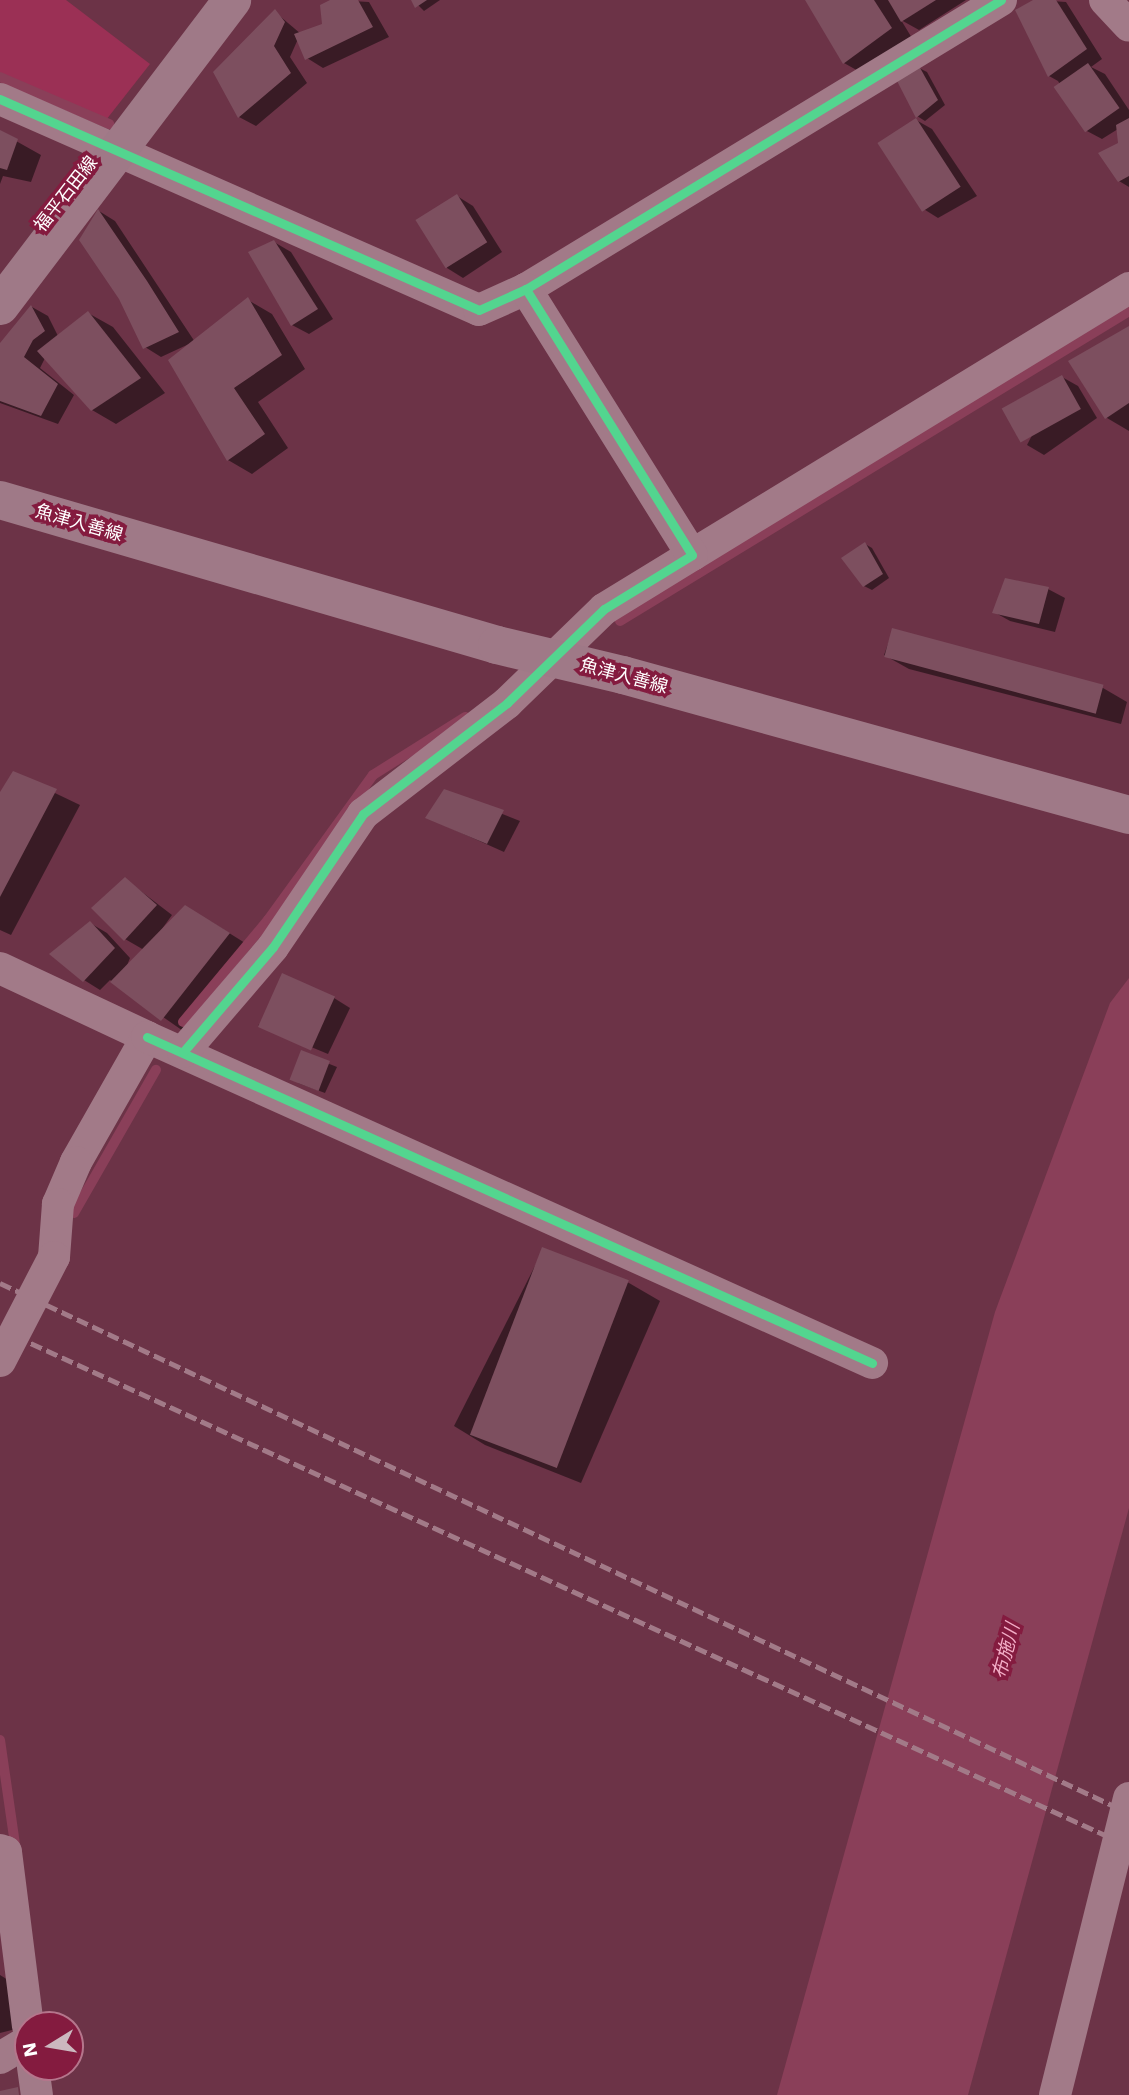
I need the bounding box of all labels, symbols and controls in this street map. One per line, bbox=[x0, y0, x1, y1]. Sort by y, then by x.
street label: 福平石田線 bbox=[30, 152, 102, 236]
street label: 魚津入善線 bbox=[33, 500, 125, 546]
street label: 魚津入善線 bbox=[578, 654, 670, 698]
water label: 布施川 bbox=[988, 1621, 1024, 1681]
north arrow bbox=[14, 2011, 84, 2081]
text: N bbox=[17, 2041, 42, 2059]

